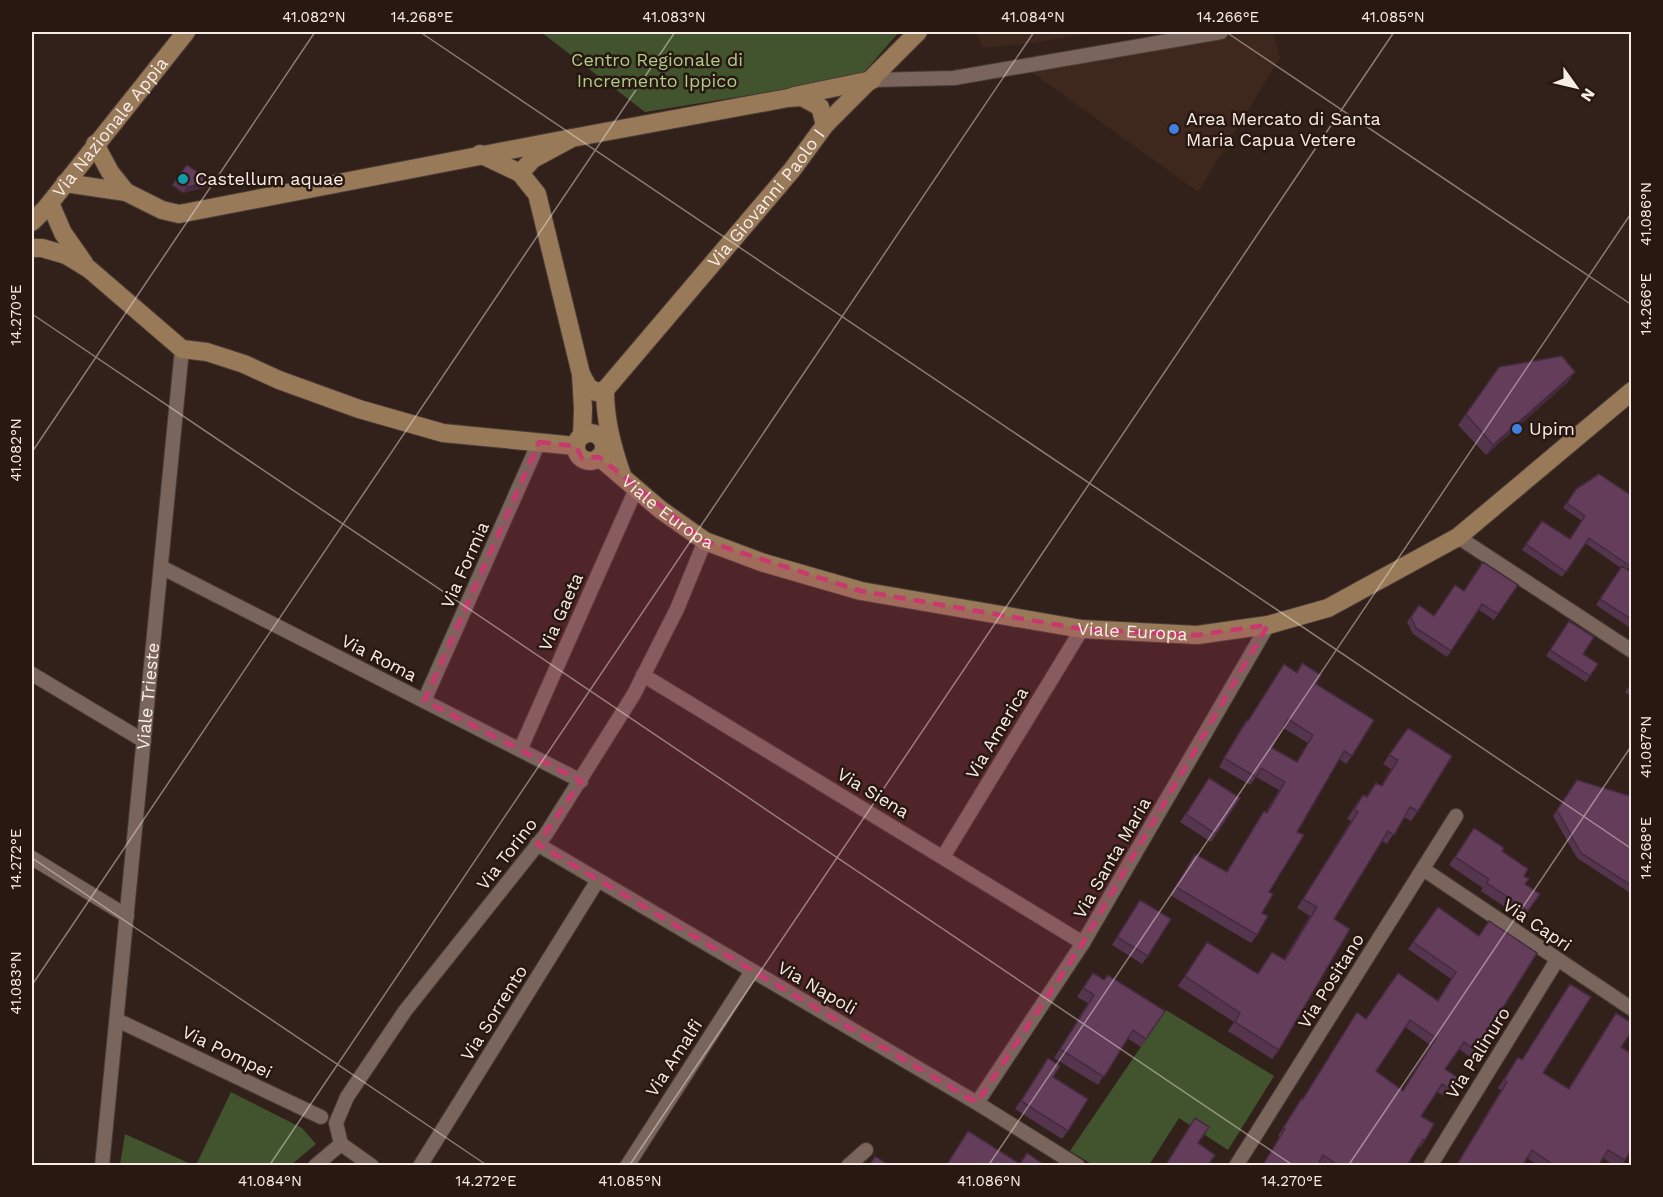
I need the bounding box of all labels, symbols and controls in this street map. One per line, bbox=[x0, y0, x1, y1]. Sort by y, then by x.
text: 41.082°N bbox=[282, 8, 346, 26]
text: 14.268°E bbox=[391, 8, 453, 26]
text: 41.083°N bbox=[642, 8, 706, 26]
text: 41.084°N bbox=[1001, 8, 1065, 26]
text: 14.266°E bbox=[1197, 8, 1259, 26]
text: 41.085°N bbox=[1361, 8, 1425, 26]
park label: Centro Regionale di Incremento Ippico bbox=[571, 49, 743, 91]
street label: Via Nazionale Appia bbox=[48, 53, 172, 201]
north arrow bbox=[1546, 57, 1606, 117]
text: N bbox=[1577, 85, 1599, 105]
place label: Area Mercato di Santa Maria Capua Vetere bbox=[1186, 108, 1381, 150]
marker: Area Mercato di Santa Maria Capua Vetere bbox=[1167, 122, 1181, 136]
street label: Via Giovanni Paolo I bbox=[703, 124, 829, 272]
place label: Castellum aquae bbox=[195, 168, 344, 189]
marker: Castellum aquae bbox=[176, 172, 190, 186]
text: 41.086°N bbox=[1637, 182, 1655, 246]
text: 14.266°E bbox=[1637, 273, 1655, 335]
text: 14.270°E bbox=[7, 284, 25, 346]
text: 41.082°N bbox=[7, 418, 25, 482]
place label: Upim bbox=[1529, 418, 1575, 439]
marker: Upim bbox=[1510, 422, 1524, 436]
street label: Viale Europa bbox=[617, 470, 716, 553]
street label: Via Formia bbox=[436, 518, 493, 611]
street label: Via Gaeta bbox=[534, 569, 587, 654]
street label: Viale Europa bbox=[1077, 618, 1188, 644]
street label: Via Roma bbox=[338, 630, 421, 686]
street label: Viale Trieste bbox=[132, 642, 163, 751]
street label: Via America bbox=[961, 683, 1032, 782]
text: 41.087°N bbox=[1637, 716, 1655, 778]
street label: Via Siena bbox=[833, 763, 913, 822]
street label: Via Santa Maria bbox=[1068, 794, 1155, 922]
street label: Via Torino bbox=[472, 813, 541, 894]
text: 14.268°E bbox=[1637, 817, 1655, 879]
text: 14.272°E bbox=[7, 829, 25, 889]
street label: Via Capri bbox=[1499, 894, 1576, 955]
street label: Via Positano bbox=[1293, 929, 1368, 1032]
text: 41.083°N bbox=[7, 951, 25, 1015]
street label: Via Napoli bbox=[774, 956, 861, 1019]
street label: Via Sorrento bbox=[456, 961, 531, 1064]
street label: Via Palinuro bbox=[1441, 1003, 1514, 1102]
street label: Via Amalfi bbox=[641, 1015, 706, 1100]
street label: Via Pompei bbox=[179, 1021, 276, 1082]
text: 41.084°N bbox=[238, 1172, 302, 1190]
text: 14.272°E bbox=[456, 1172, 516, 1190]
text: 41.085°N bbox=[598, 1172, 662, 1190]
text: 41.086°N bbox=[957, 1172, 1021, 1190]
text: 14.270°E bbox=[1261, 1172, 1323, 1190]

